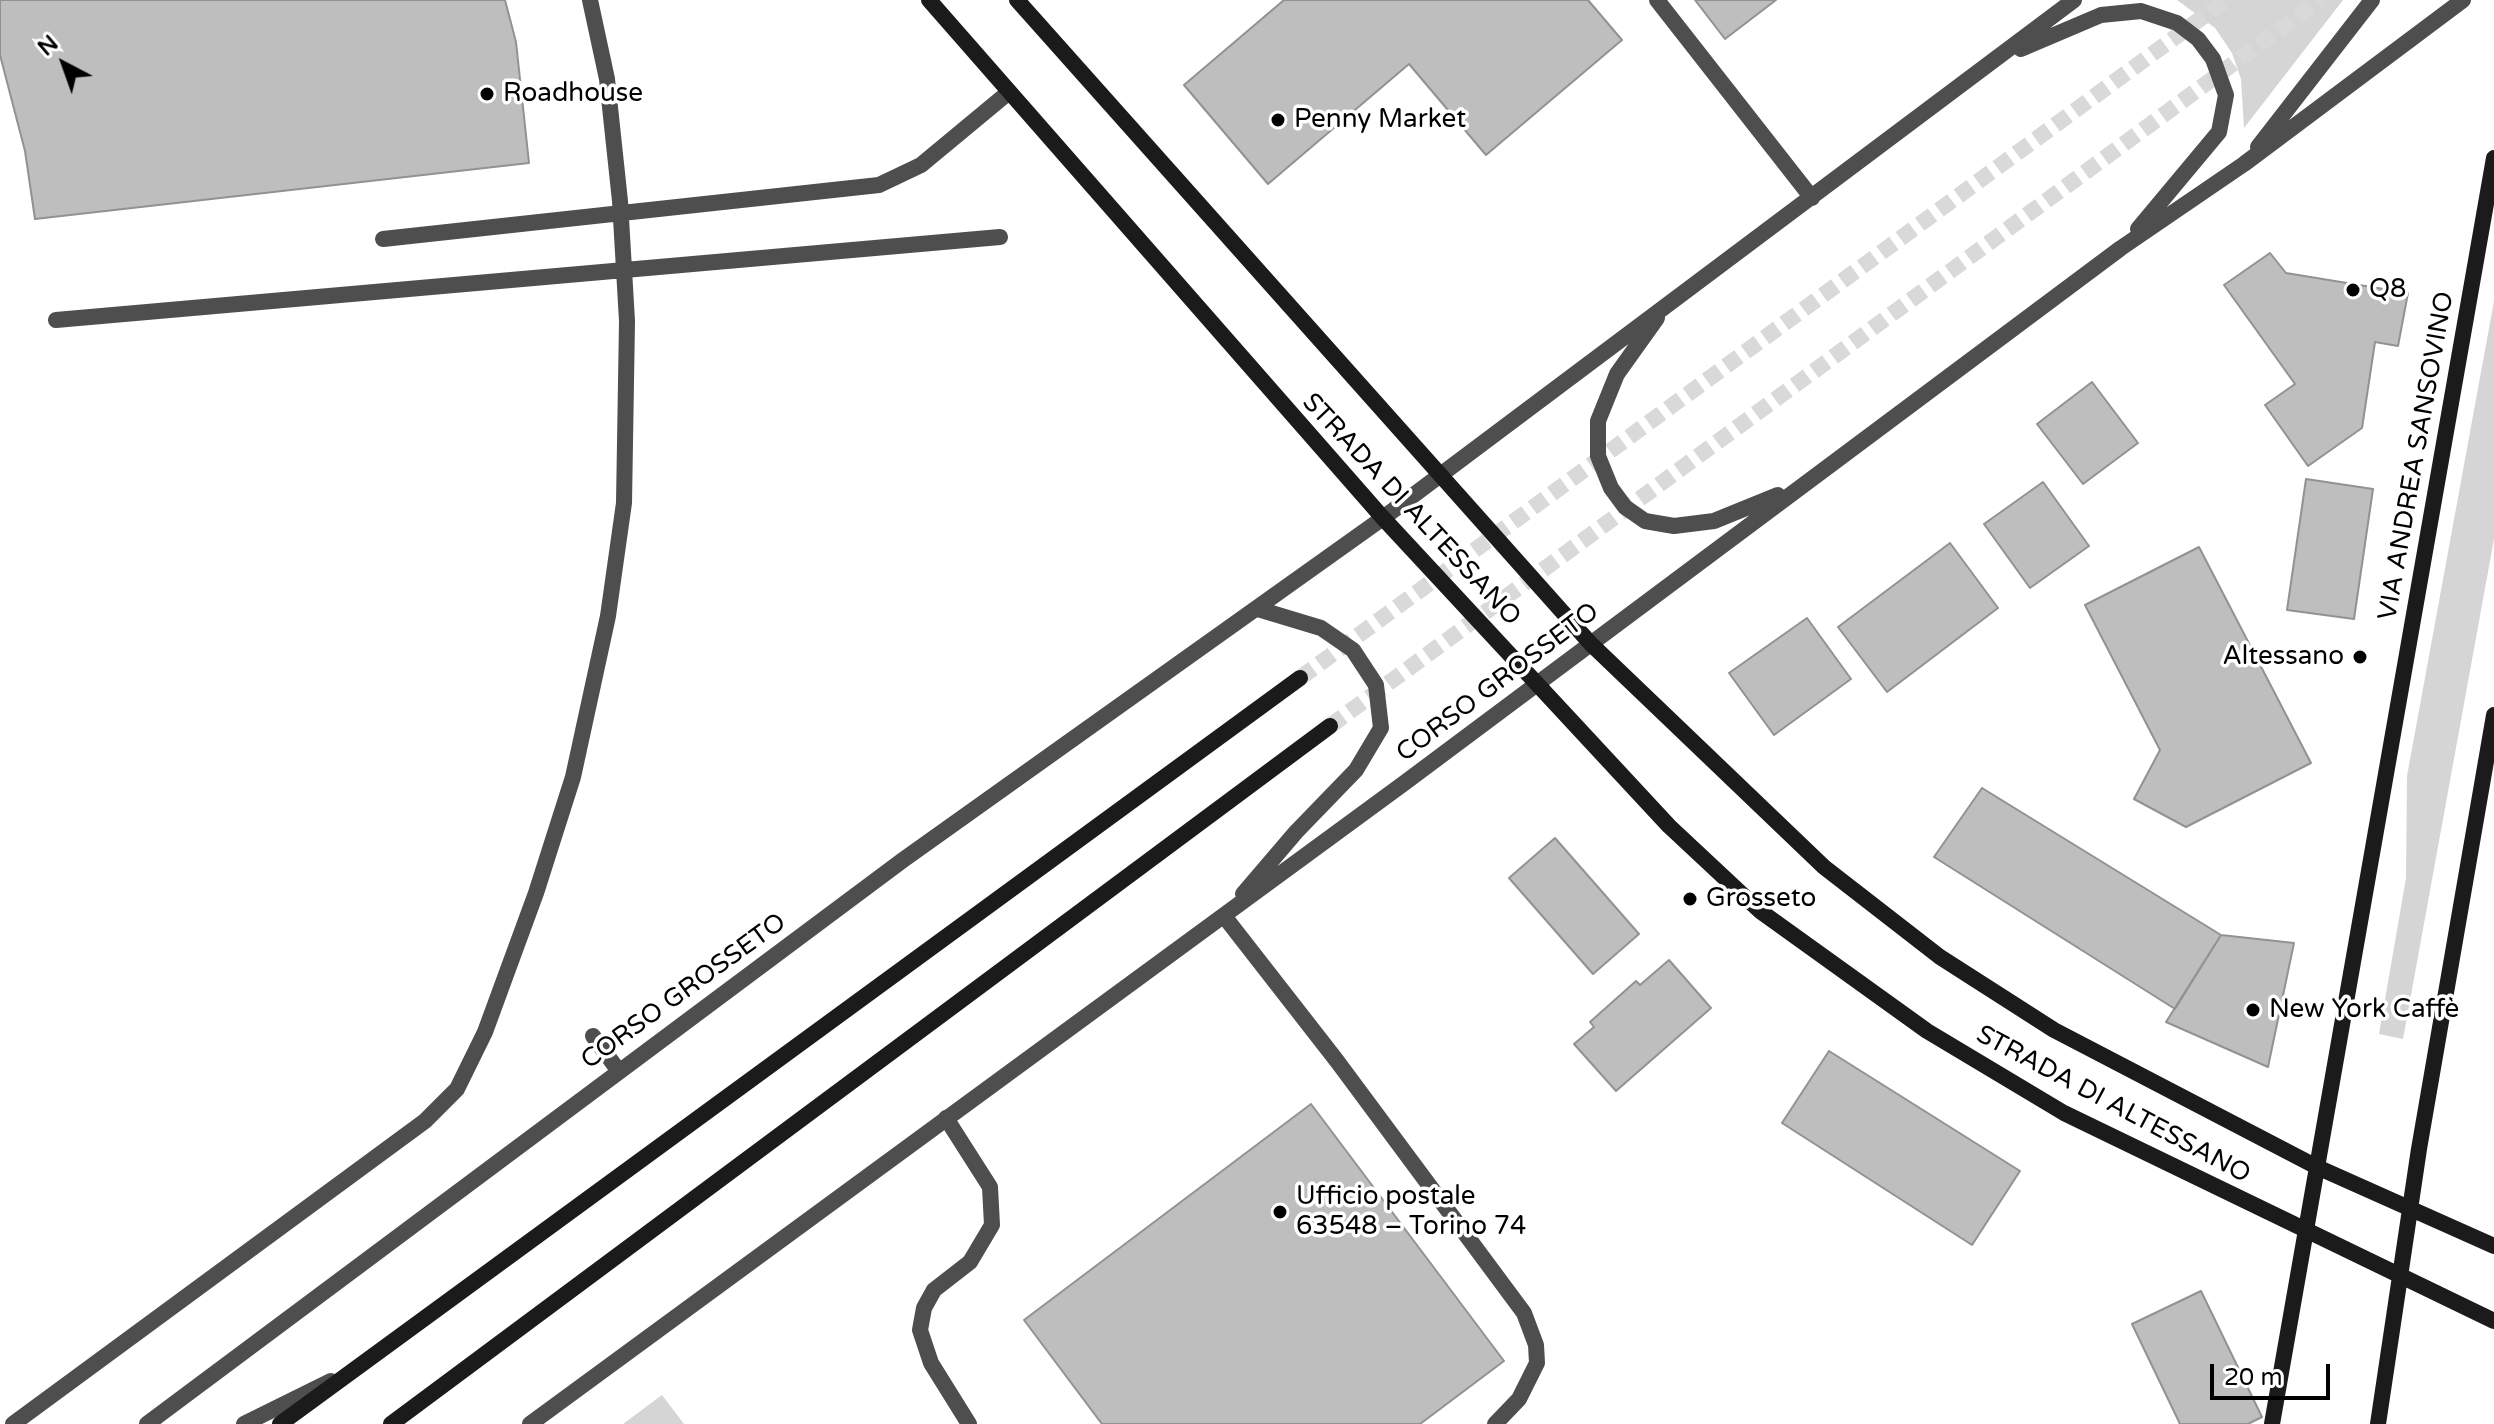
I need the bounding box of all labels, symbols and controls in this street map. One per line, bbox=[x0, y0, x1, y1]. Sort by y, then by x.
north arrow bbox=[24, 24, 104, 104]
text: N bbox=[33, 30, 63, 62]
place label: Roadhouse bbox=[503, 78, 643, 110]
marker: Roadhouse bbox=[478, 85, 496, 103]
place label: Penny Market bbox=[1294, 104, 1466, 136]
marker: Penny Market bbox=[1269, 111, 1287, 129]
place label: Q8 bbox=[2369, 274, 2406, 306]
marker: Q8 bbox=[2344, 281, 2362, 299]
street label: VIA ANDREA SANSOVINO bbox=[2373, 289, 2461, 623]
street label: STRADA DI ALTESSANO bbox=[1295, 387, 1527, 633]
street label: CORSO GROSSETO bbox=[1391, 597, 1605, 769]
place label: Altessano bbox=[2223, 641, 2344, 673]
marker: Altessano bbox=[2351, 648, 2369, 666]
place label: Grosseto bbox=[1706, 883, 1816, 915]
marker: Grosseto bbox=[1681, 890, 1699, 908]
street label: CORSO GROSSETO bbox=[576, 907, 792, 1077]
place label: New York Caffè bbox=[2269, 994, 2459, 1026]
marker: New York Caffè bbox=[2244, 1001, 2262, 1019]
street label: STRADA DI ALTESSANO bbox=[1971, 1019, 2255, 1191]
place label: Ufficio postale 63548 – Torino 74 bbox=[1296, 1181, 1526, 1242]
marker: Ufficio postale 63548 – Torino 74 bbox=[1271, 1203, 1289, 1221]
scale bar bbox=[2214, 1348, 2334, 1398]
text: 20 m bbox=[2224, 1363, 2282, 1392]

